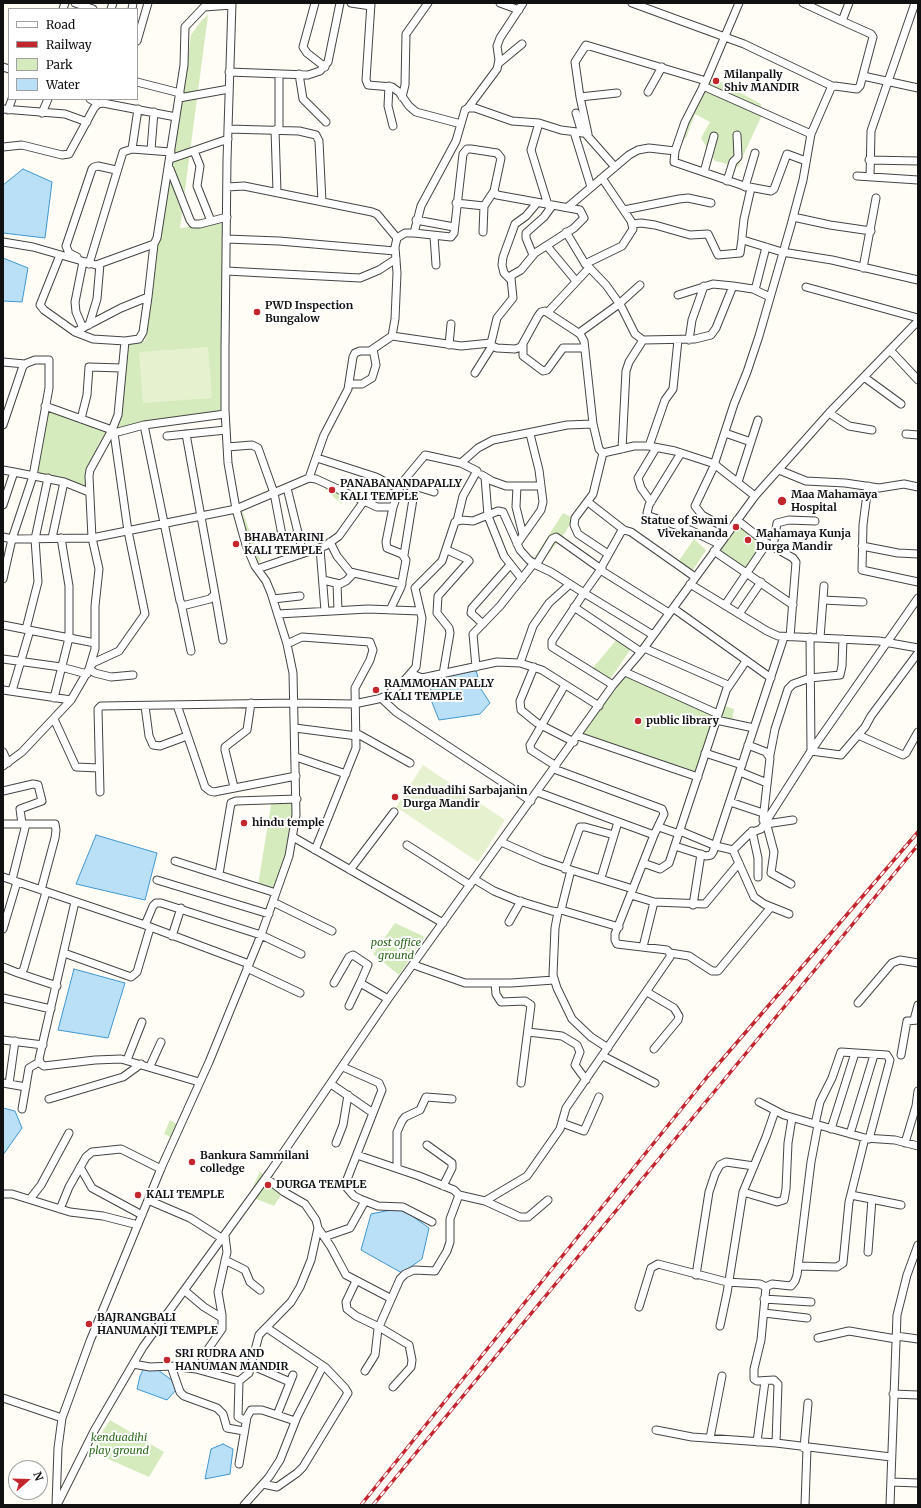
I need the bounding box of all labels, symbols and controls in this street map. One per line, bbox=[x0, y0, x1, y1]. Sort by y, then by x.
legend bbox=[8, 8, 138, 100]
text: Road bbox=[46, 17, 75, 32]
text: Railway bbox=[46, 37, 92, 52]
text: Park bbox=[46, 57, 73, 72]
place label: Milanpally Shiv MANDIR bbox=[724, 68, 799, 94]
marker: Milanpally Shiv MANDIR bbox=[711, 76, 721, 86]
text: Water bbox=[46, 77, 80, 92]
place label: PWD Inspection Bungalow bbox=[265, 299, 353, 325]
marker: PWD Inspection Bungalow bbox=[252, 307, 262, 317]
place label: PANABANANDAPALLY KALI TEMPLE bbox=[340, 477, 462, 503]
marker: PANABANANDAPALLY KALI TEMPLE bbox=[327, 485, 337, 495]
place label: Maa Mahamaya Hospital bbox=[791, 488, 877, 514]
marker: Maa Mahamaya Hospital bbox=[776, 495, 788, 507]
place label: Statue of Swami Vivekananda bbox=[641, 514, 728, 540]
marker: Statue of Swami Vivekananda bbox=[731, 522, 741, 532]
place label: Mahamaya Kunja Durga Mandir bbox=[756, 527, 851, 553]
place label: BHABATARINI KALI TEMPLE bbox=[244, 531, 324, 557]
marker: Mahamaya Kunja Durga Mandir bbox=[743, 535, 753, 545]
marker: BHABATARINI KALI TEMPLE bbox=[231, 539, 241, 549]
place label: RAMMOHAN PALLY KALI TEMPLE bbox=[384, 677, 494, 703]
marker: RAMMOHAN PALLY KALI TEMPLE bbox=[371, 685, 381, 695]
place label: public library bbox=[646, 714, 719, 728]
marker: public library bbox=[633, 716, 643, 726]
place label: Kenduadihi Sarbajanin Durga Mandir bbox=[403, 784, 527, 810]
marker: Kenduadihi Sarbajanin Durga Mandir bbox=[390, 792, 400, 802]
place label: hindu temple bbox=[252, 816, 324, 830]
marker: hindu temple bbox=[239, 818, 249, 828]
park label: post office ground bbox=[371, 936, 421, 962]
place label: Bankura Sammilani colledge bbox=[200, 1149, 309, 1175]
marker: Bankura Sammilani colledge bbox=[187, 1157, 197, 1167]
place label: DURGA TEMPLE bbox=[276, 1178, 366, 1192]
marker: DURGA TEMPLE bbox=[263, 1180, 273, 1190]
place label: KALI TEMPLE bbox=[146, 1188, 224, 1202]
marker: KALI TEMPLE bbox=[133, 1190, 143, 1200]
place label: BAJRANGBALI HANUMANJI TEMPLE bbox=[97, 1311, 218, 1337]
marker: BAJRANGBALI HANUMANJI TEMPLE bbox=[84, 1319, 94, 1329]
place label: SRI RUDRA AND HANUMAN MANDIR bbox=[175, 1347, 288, 1373]
marker: SRI RUDRA AND HANUMAN MANDIR bbox=[162, 1355, 172, 1365]
park label: kenduadihi play ground bbox=[89, 1431, 149, 1457]
north arrow bbox=[8, 1460, 48, 1500]
text: N bbox=[30, 1470, 46, 1483]

